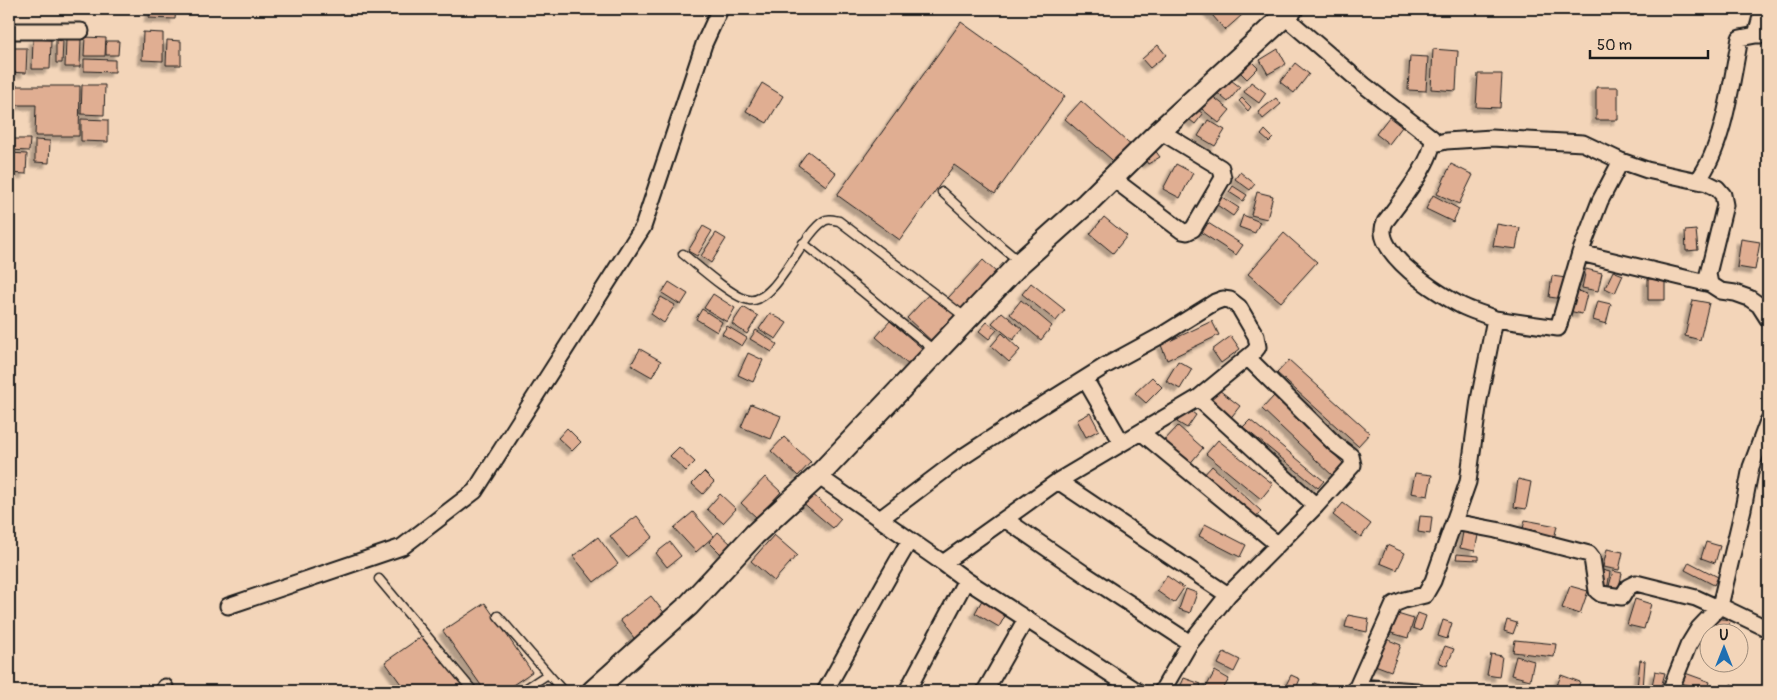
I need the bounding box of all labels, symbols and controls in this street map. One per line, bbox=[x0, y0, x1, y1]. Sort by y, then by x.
scale bar bbox=[1590, 28, 1707, 60]
text: 50 m bbox=[1597, 36, 1632, 55]
north arrow bbox=[1700, 622, 1750, 672]
text: U bbox=[1719, 627, 1729, 644]

